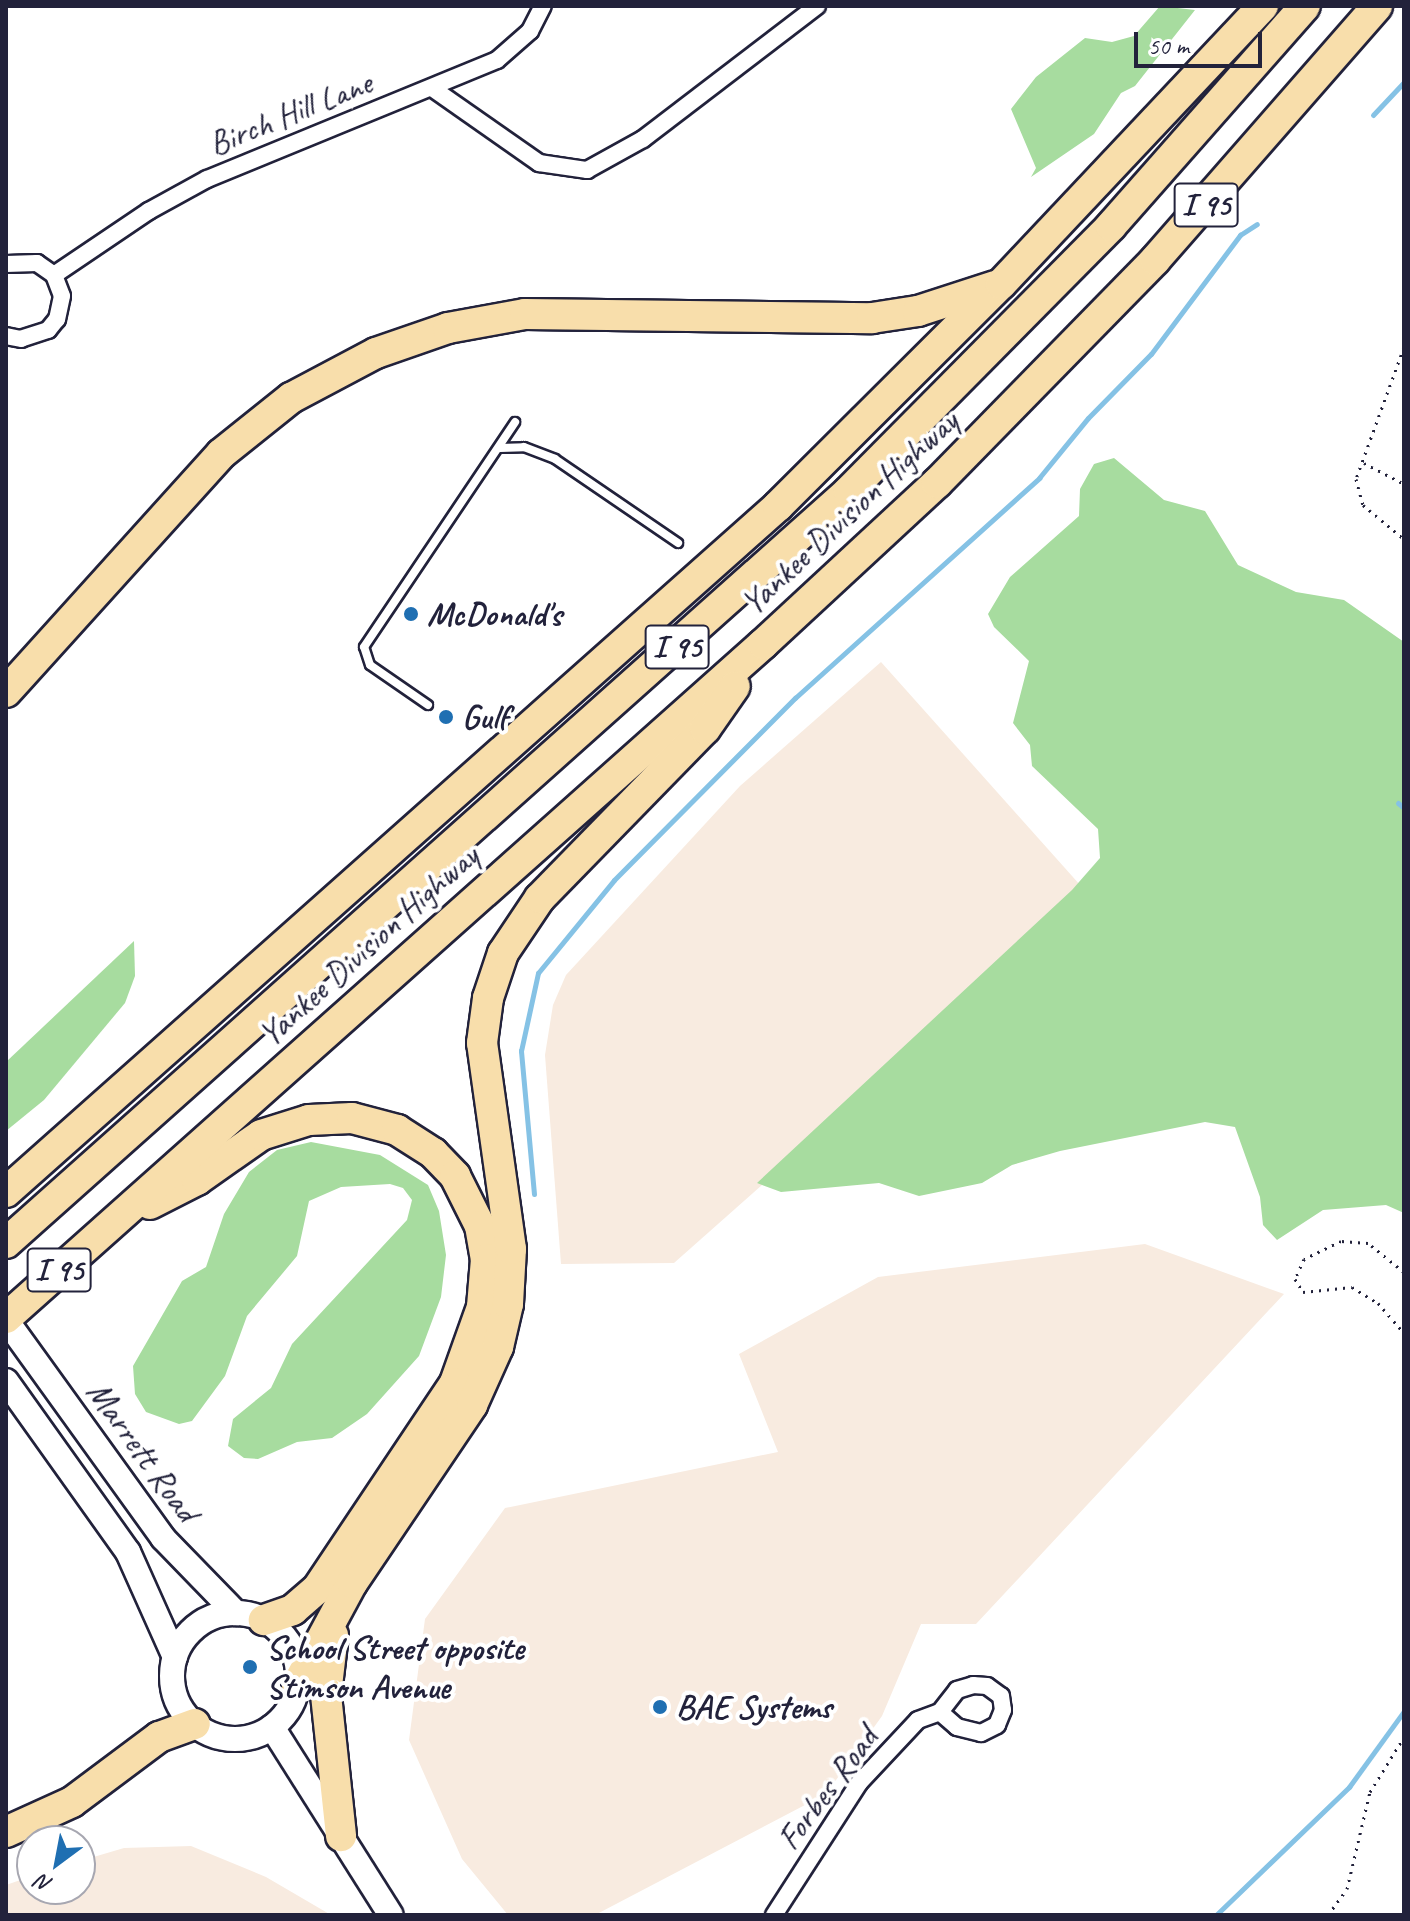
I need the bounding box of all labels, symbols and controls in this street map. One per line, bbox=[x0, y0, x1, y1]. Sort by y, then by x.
scale bar bbox=[1138, 16, 1266, 66]
text: 50 m bbox=[1148, 31, 1189, 61]
street label: Birch Hill Lane bbox=[202, 62, 378, 164]
road number: I 95 bbox=[1172, 177, 1240, 233]
street label: Yankee Division Highway bbox=[732, 401, 966, 623]
place label: McDonald's bbox=[427, 594, 562, 634]
marker: McDonald's bbox=[402, 605, 420, 623]
road number: I 95 bbox=[643, 619, 711, 675]
place label: Gulf bbox=[462, 697, 508, 737]
marker: Gulf bbox=[437, 708, 455, 726]
street label: Yankee Division Highway bbox=[250, 836, 486, 1054]
road number: I 95 bbox=[25, 1242, 93, 1298]
street label: Marrett Road bbox=[79, 1373, 207, 1529]
place label: School Street opposite Stimson Avenue bbox=[266, 1627, 524, 1706]
marker: School Street opposite Stimson Avenue bbox=[241, 1658, 259, 1676]
place label: BAE Systems bbox=[676, 1687, 831, 1727]
marker: BAE Systems bbox=[651, 1698, 669, 1716]
street label: Forbes Road bbox=[768, 1719, 886, 1857]
north arrow bbox=[16, 1825, 96, 1905]
text: N bbox=[31, 1868, 58, 1899]

